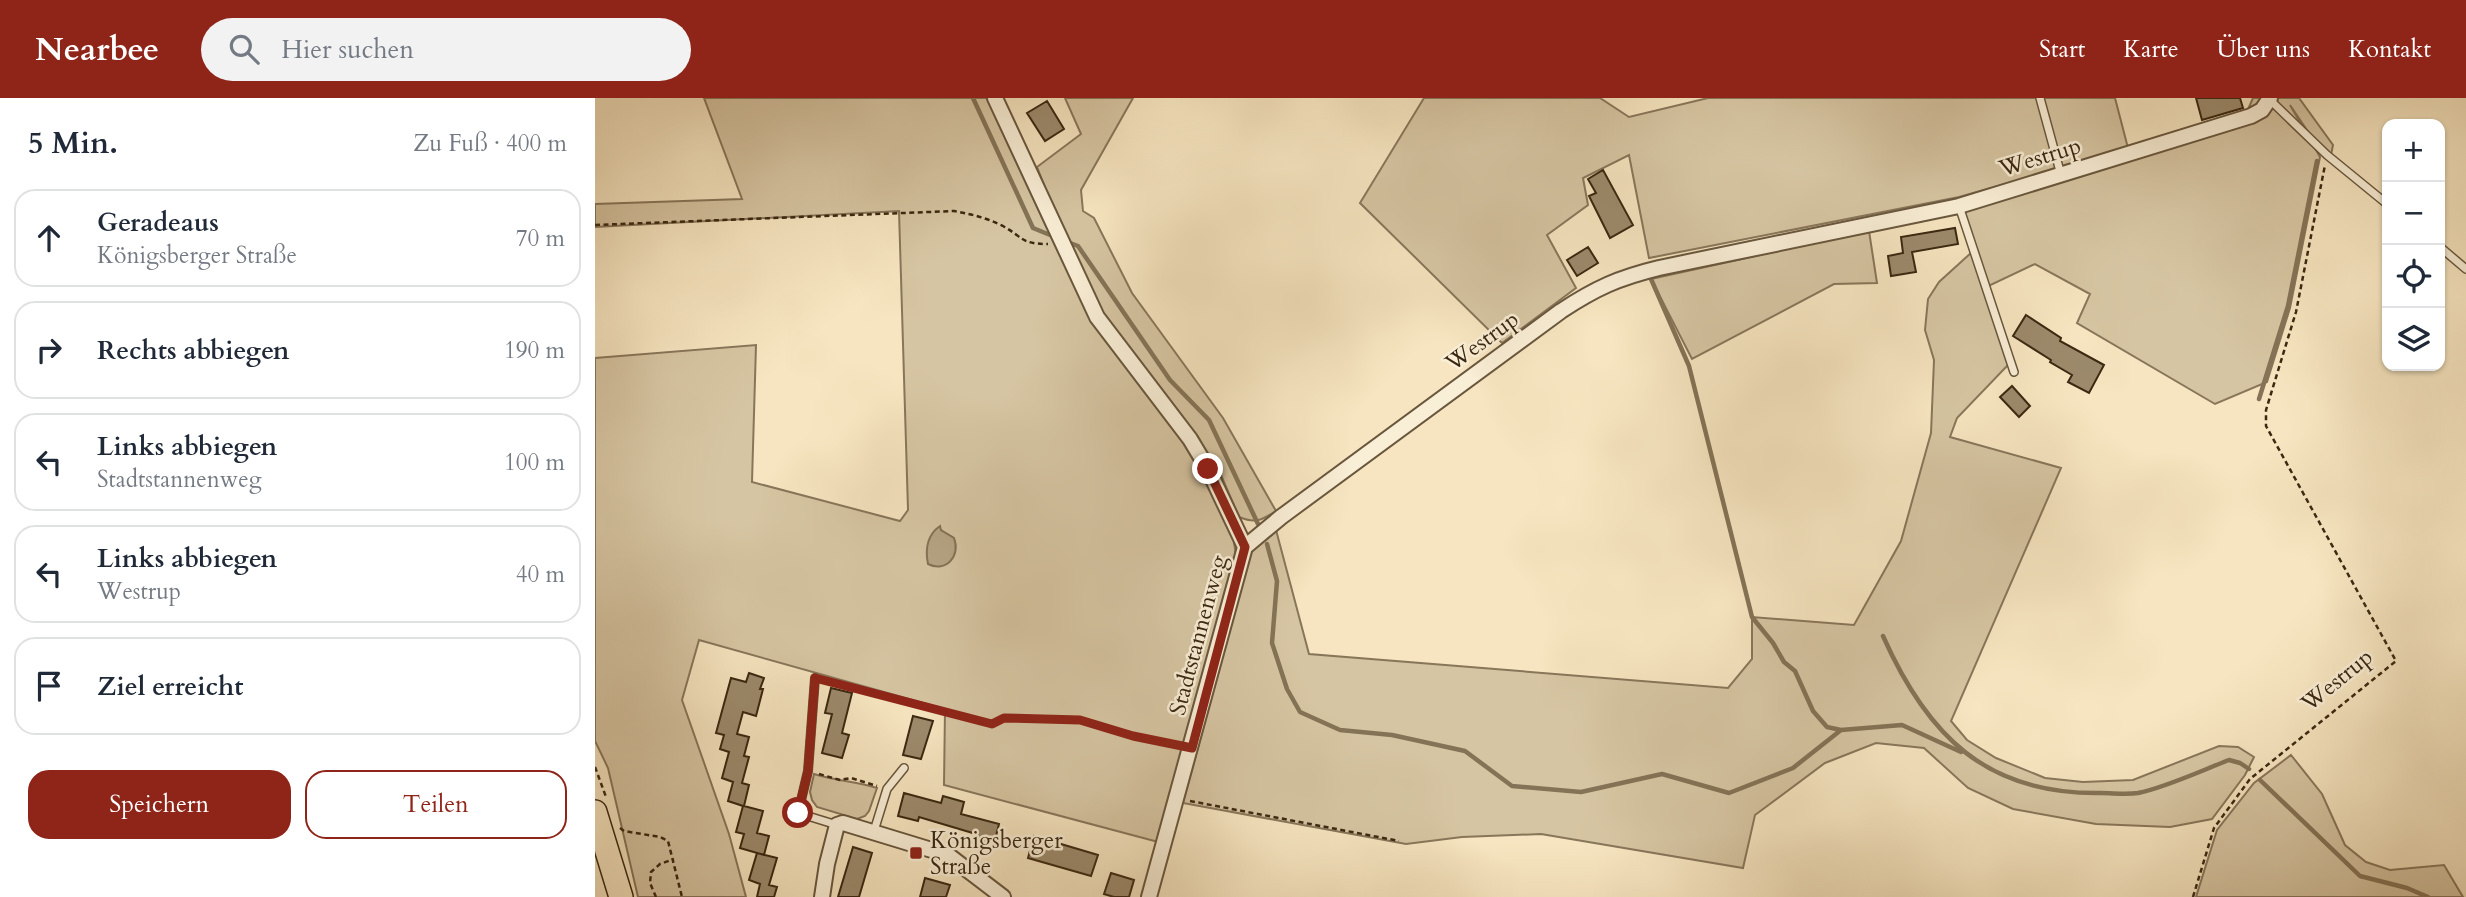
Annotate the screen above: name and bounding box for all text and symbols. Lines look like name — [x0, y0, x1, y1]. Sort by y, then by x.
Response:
search box — [201, 18, 691, 81]
text: Nearbee — [35, 27, 159, 72]
icon: search — [225, 30, 263, 68]
text: Hier suchen — [281, 32, 414, 67]
text: Start — [2039, 33, 2085, 66]
text: Karte — [2123, 33, 2179, 66]
text: Über uns — [2217, 33, 2310, 66]
text: Kontakt — [2348, 33, 2431, 66]
map controls — [2382, 119, 2445, 371]
button: + — [2382, 119, 2445, 182]
text: 5 Min. — [28, 123, 118, 164]
text: Zu Fuß · 400 m — [413, 128, 567, 159]
street label: Westrup — [1994, 130, 2085, 184]
button: − — [2382, 182, 2445, 245]
text: Geradeaus — [97, 205, 219, 240]
icon: ahead — [30, 219, 68, 257]
text: 70 m — [516, 223, 565, 254]
text: Königsberger Straße — [97, 240, 297, 271]
button: locate — [2382, 245, 2445, 308]
street label: Westrup — [1438, 304, 1525, 379]
button: layers — [2382, 308, 2445, 371]
icon: right — [30, 331, 68, 369]
text: Rechts abbiegen — [97, 333, 289, 368]
text: 190 m — [504, 335, 565, 366]
text: Links abbiegen — [97, 429, 277, 464]
icon: left — [30, 443, 68, 481]
text: 100 m — [504, 447, 565, 478]
route end — [1192, 453, 1223, 484]
text: Stadtstannenweg — [97, 464, 262, 495]
text: Links abbiegen — [97, 541, 277, 576]
street label: Stadtstannenweg — [1162, 551, 1234, 718]
icon: left — [30, 555, 68, 593]
text: 40 m — [516, 559, 565, 590]
text: Westrup — [97, 576, 181, 607]
street label: Westrup — [2294, 642, 2379, 719]
icon: arrive — [30, 667, 68, 705]
text: Ziel erreicht — [97, 669, 243, 704]
button: Speichern — [28, 770, 291, 839]
button: Teilen — [305, 770, 567, 839]
route start — [782, 797, 813, 828]
place label: Königsberger Straße — [930, 825, 1063, 882]
marker: Königsberger Straße — [908, 845, 924, 861]

